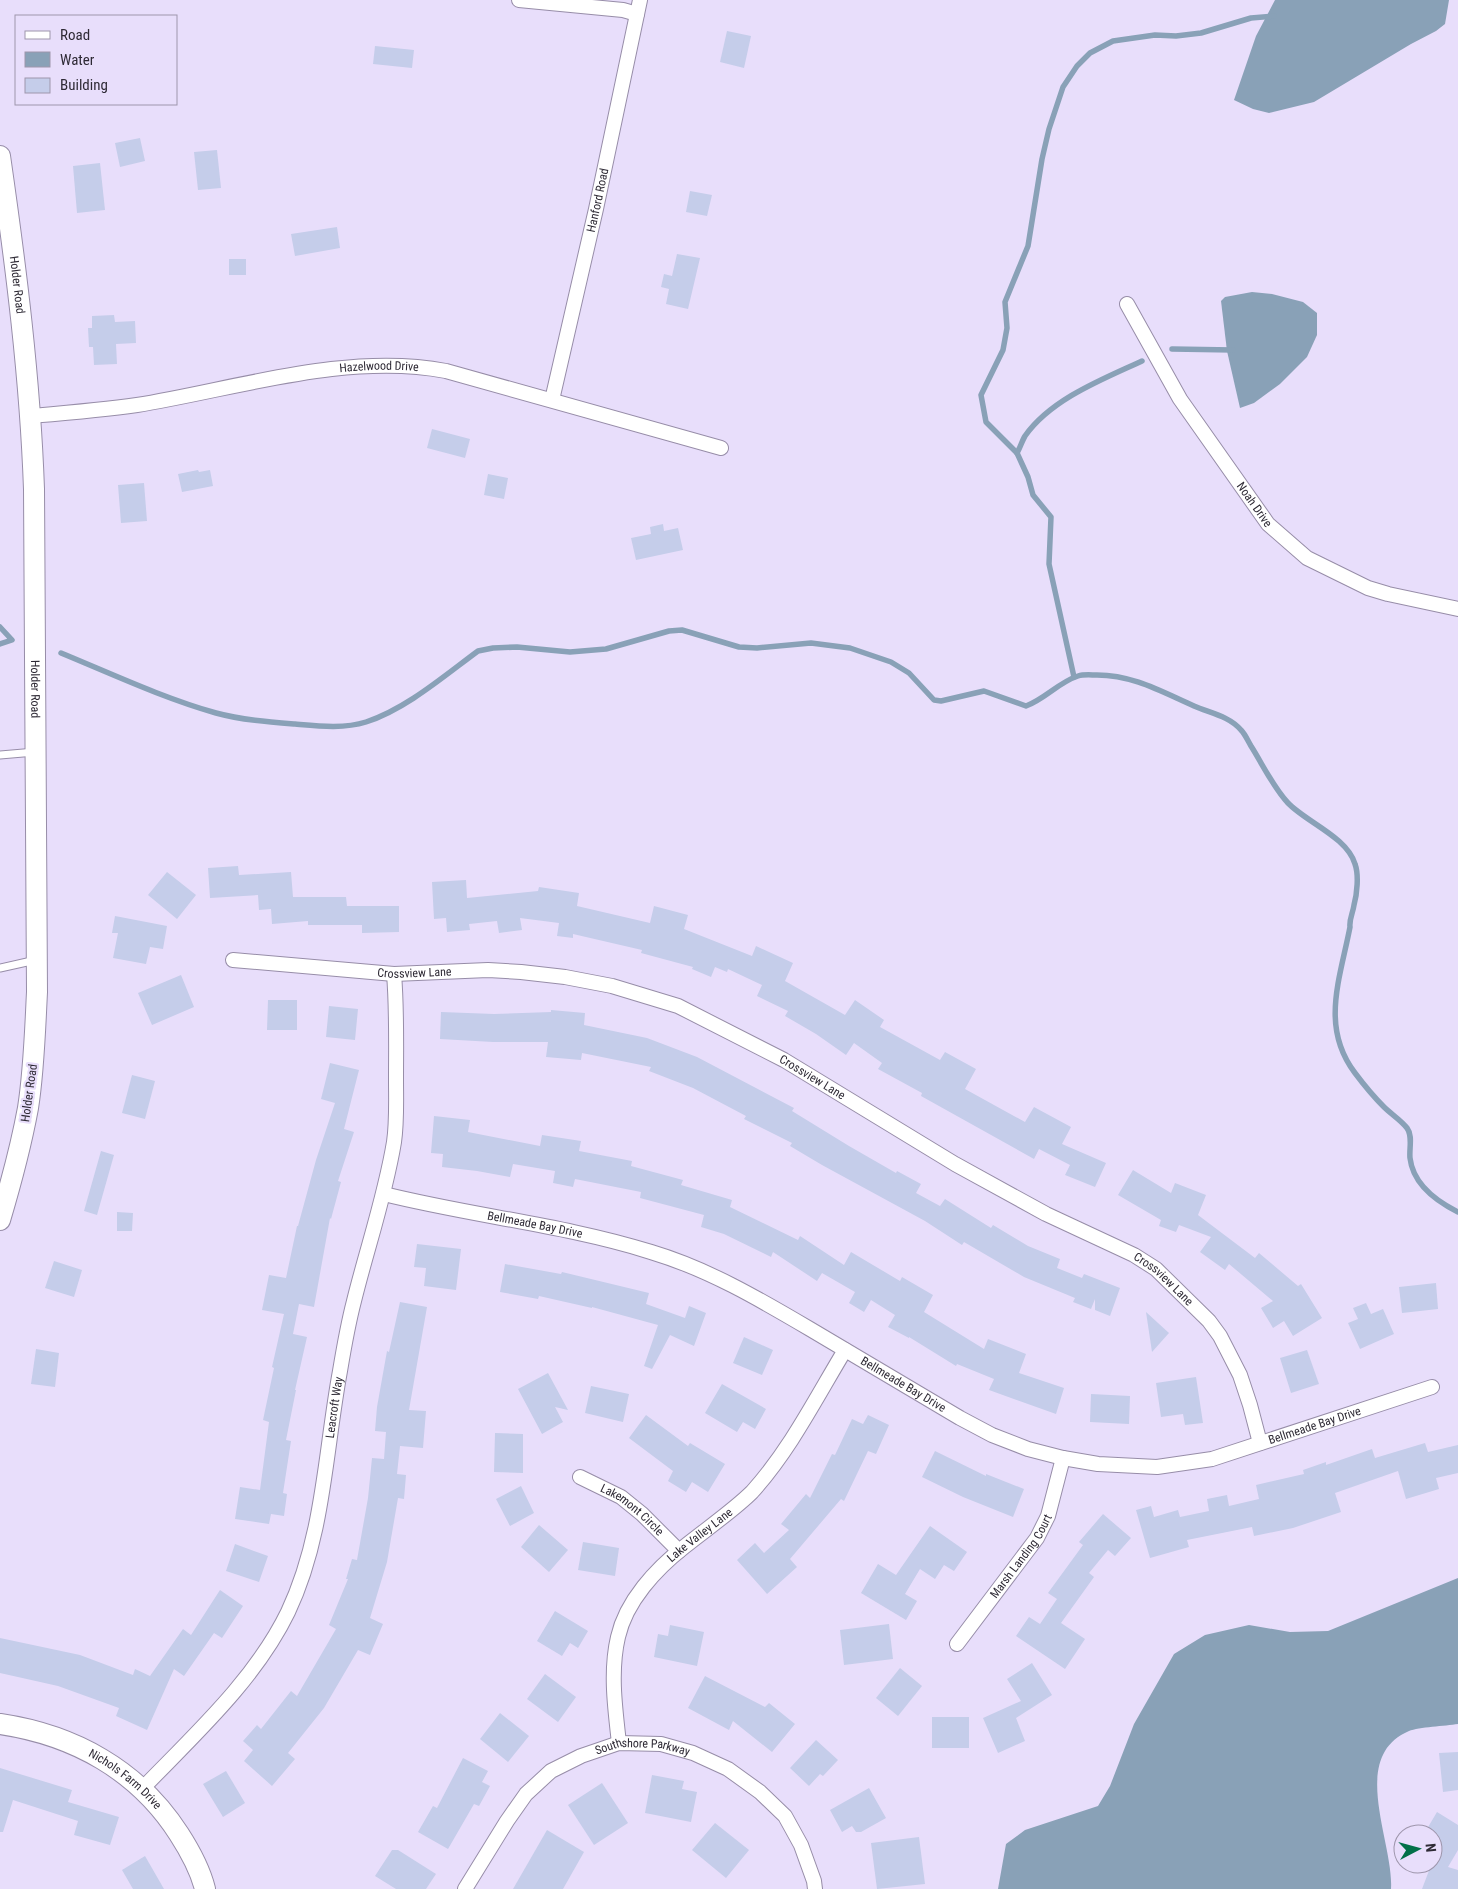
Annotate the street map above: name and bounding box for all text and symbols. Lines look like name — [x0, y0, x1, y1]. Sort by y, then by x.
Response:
legend — [15, 15, 178, 105]
text: Road — [60, 26, 90, 44]
text: Water — [60, 51, 95, 69]
text: Building — [60, 76, 108, 94]
street label: Hanford Road — [584, 167, 611, 234]
street label: Holder Road — [7, 255, 28, 315]
street label: Hazelwood Drive — [339, 359, 420, 375]
street label: Noah Drive — [1234, 479, 1275, 530]
street label: Holder Road — [28, 660, 42, 718]
street label: Crossview Lane — [377, 965, 452, 981]
street label: Crossview Lane — [777, 1052, 848, 1103]
street label: Holder Road — [18, 1063, 40, 1123]
street label: Bellmeade Bay Drive — [486, 1209, 584, 1241]
street label: Crossview Lane — [1131, 1250, 1196, 1309]
street label: Bellmeade Bay Drive — [858, 1354, 949, 1415]
street label: Leacroft Way — [323, 1376, 346, 1439]
street label: Bellmeade Bay Drive — [1267, 1404, 1363, 1447]
street label: Lakemont Circle — [598, 1481, 667, 1539]
street label: Lake Valley Lane — [664, 1505, 736, 1565]
street label: Marsh Landing Court — [987, 1511, 1055, 1601]
street label: Southshore Parkway — [593, 1735, 691, 1759]
street label: Nichols Farm Drive — [86, 1746, 165, 1812]
north arrow — [1393, 1824, 1443, 1874]
text: N — [1423, 1843, 1439, 1853]

